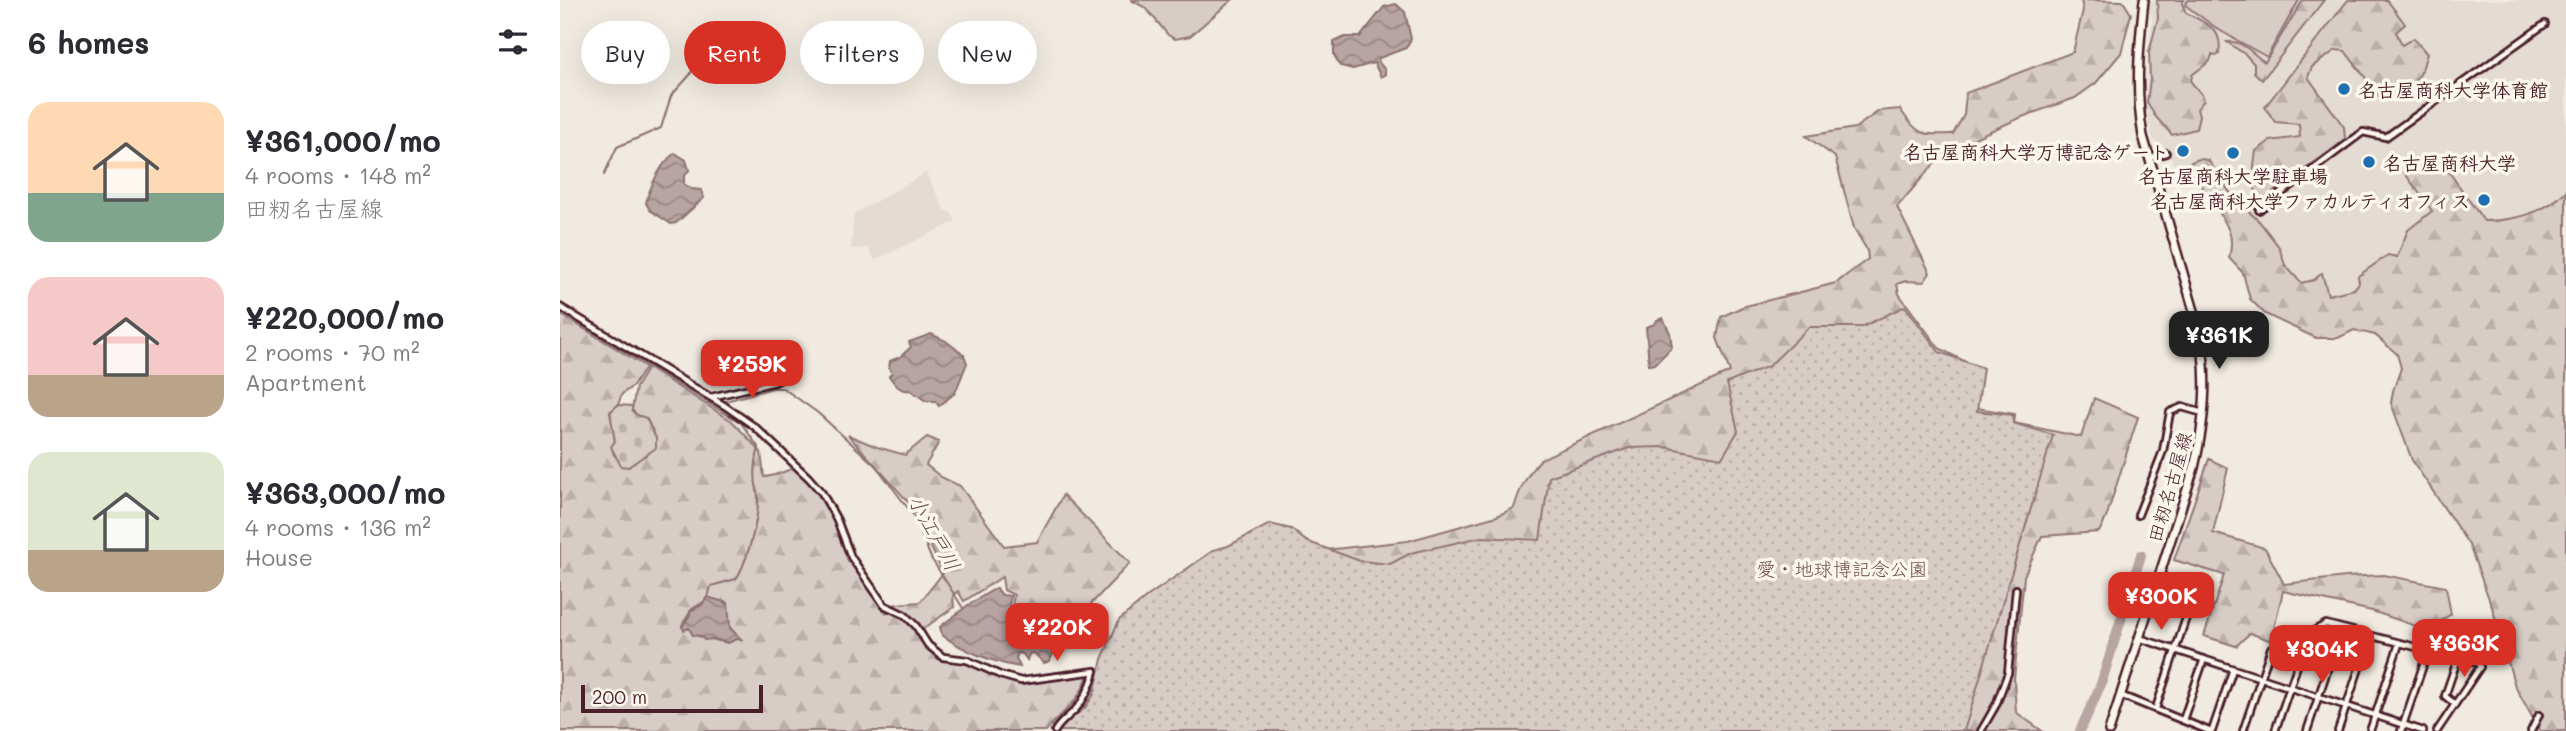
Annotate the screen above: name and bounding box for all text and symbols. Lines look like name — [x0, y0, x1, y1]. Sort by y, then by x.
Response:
chip: Buy — [581, 21, 670, 84]
chip: Rent — [684, 21, 786, 84]
chip: Filters — [800, 21, 924, 84]
chip: New — [938, 21, 1037, 84]
text: 6 homes — [28, 22, 149, 62]
icon: filters — [494, 23, 532, 61]
place label: 名古屋商科大学体育館 — [2358, 77, 2548, 102]
marker: 名古屋商科大学体育館 — [2336, 81, 2352, 97]
text: ¥361,000/mo — [245, 120, 441, 160]
icon: home — [84, 130, 168, 214]
place label: 名古屋商科大学万博記念ゲート — [1903, 139, 2169, 164]
marker: 名古屋商科大学万博記念ゲート — [2175, 143, 2191, 159]
marker: 名古屋商科大学駐車場 — [2225, 145, 2241, 161]
place label: 名古屋商科大学 — [2383, 150, 2516, 175]
marker: 名古屋商科大学 — [2361, 154, 2377, 170]
text: 4 rooms · 148 m² — [245, 160, 431, 190]
place label: 名古屋商科大学駐車場 — [2138, 163, 2328, 188]
place label: 名古屋商科大学ファカルティオフィス — [2150, 188, 2470, 213]
marker: 名古屋商科大学ファカルティオフィス — [2476, 192, 2492, 208]
text: 田籾名古屋線 — [245, 193, 383, 223]
text: ¥220,000/mo — [245, 297, 444, 337]
icon: home — [84, 305, 168, 389]
pin: ¥361K — [2170, 312, 2268, 371]
text: ¥361K — [2185, 319, 2253, 349]
text: 2 rooms · 70 m² — [245, 337, 420, 367]
pin: ¥259K — [703, 340, 801, 400]
text: ¥259K — [717, 348, 787, 378]
text: Apartment — [245, 367, 367, 397]
street label: 田籾名古屋線 — [2141, 429, 2197, 545]
text: ¥363,000/mo — [245, 472, 445, 512]
icon: home — [84, 480, 168, 564]
water label: 小江戸川 — [903, 489, 967, 575]
text: 4 rooms · 136 m² — [245, 512, 431, 542]
text: House — [245, 542, 313, 572]
park label: 愛・地球博記念公園 — [1756, 556, 1928, 581]
pin: ¥300K — [2112, 572, 2210, 632]
text: ¥300K — [2124, 580, 2198, 610]
pin: ¥220K — [1008, 604, 1106, 663]
text: ¥220K — [1022, 611, 1092, 641]
pin: ¥363K — [2415, 620, 2513, 679]
pin: ¥304K — [2273, 626, 2371, 685]
text: ¥363K — [2428, 627, 2500, 657]
text: ¥304K — [2285, 633, 2359, 663]
scale bar — [581, 682, 763, 714]
text: 200 m — [592, 684, 647, 709]

